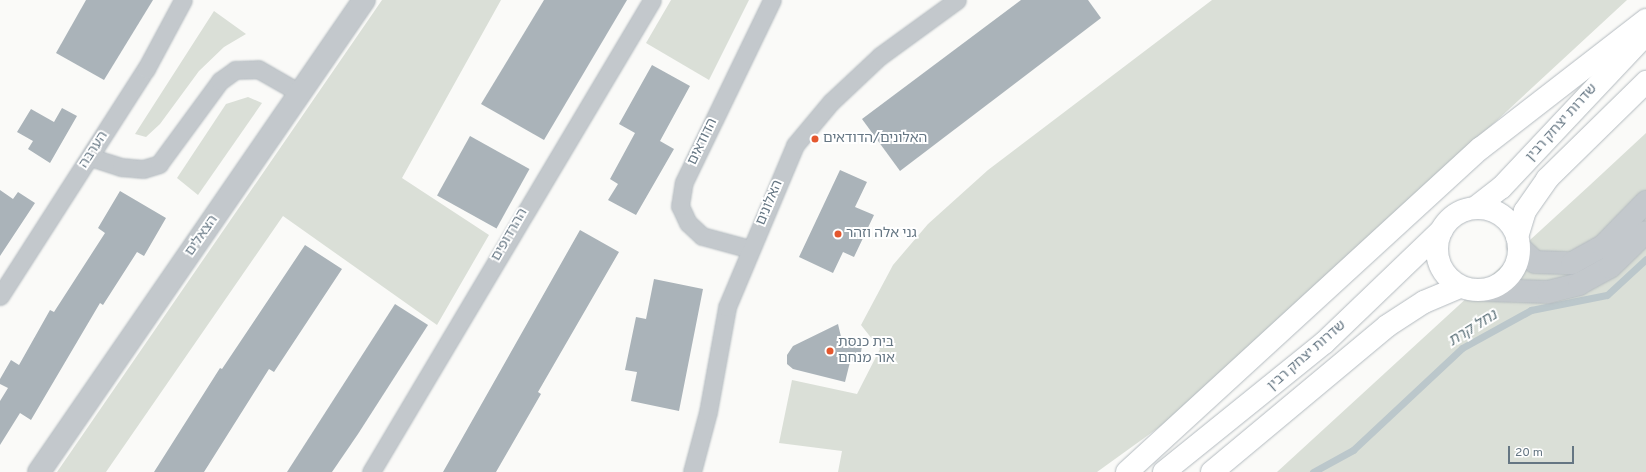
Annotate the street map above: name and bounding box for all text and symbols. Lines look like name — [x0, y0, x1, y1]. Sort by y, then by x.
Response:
street label: שדרות יצחק רבין — [1523, 81, 1601, 165]
street label: הדודאים — [684, 116, 722, 168]
street label: הערבה — [76, 128, 112, 172]
place label: האלונים/הדודאים — [823, 131, 927, 147]
marker: האלונים/הדודאים — [810, 134, 820, 144]
street label: האלונים — [753, 178, 787, 228]
street label: ההרדופים — [488, 206, 532, 264]
street label: הצאלים — [182, 212, 222, 260]
place label: גני אלה וזהר — [846, 226, 917, 242]
marker: גני אלה וזהר — [833, 229, 843, 239]
water label: נחל קרת — [1445, 307, 1501, 351]
street label: שדרות יצחק רבין — [1264, 317, 1350, 395]
place label: בית כנסת אור מנחם — [838, 335, 895, 368]
marker: בית כנסת אור מנחם — [825, 346, 835, 356]
scale bar — [1510, 438, 1576, 464]
text: 20 m — [1515, 445, 1543, 461]

